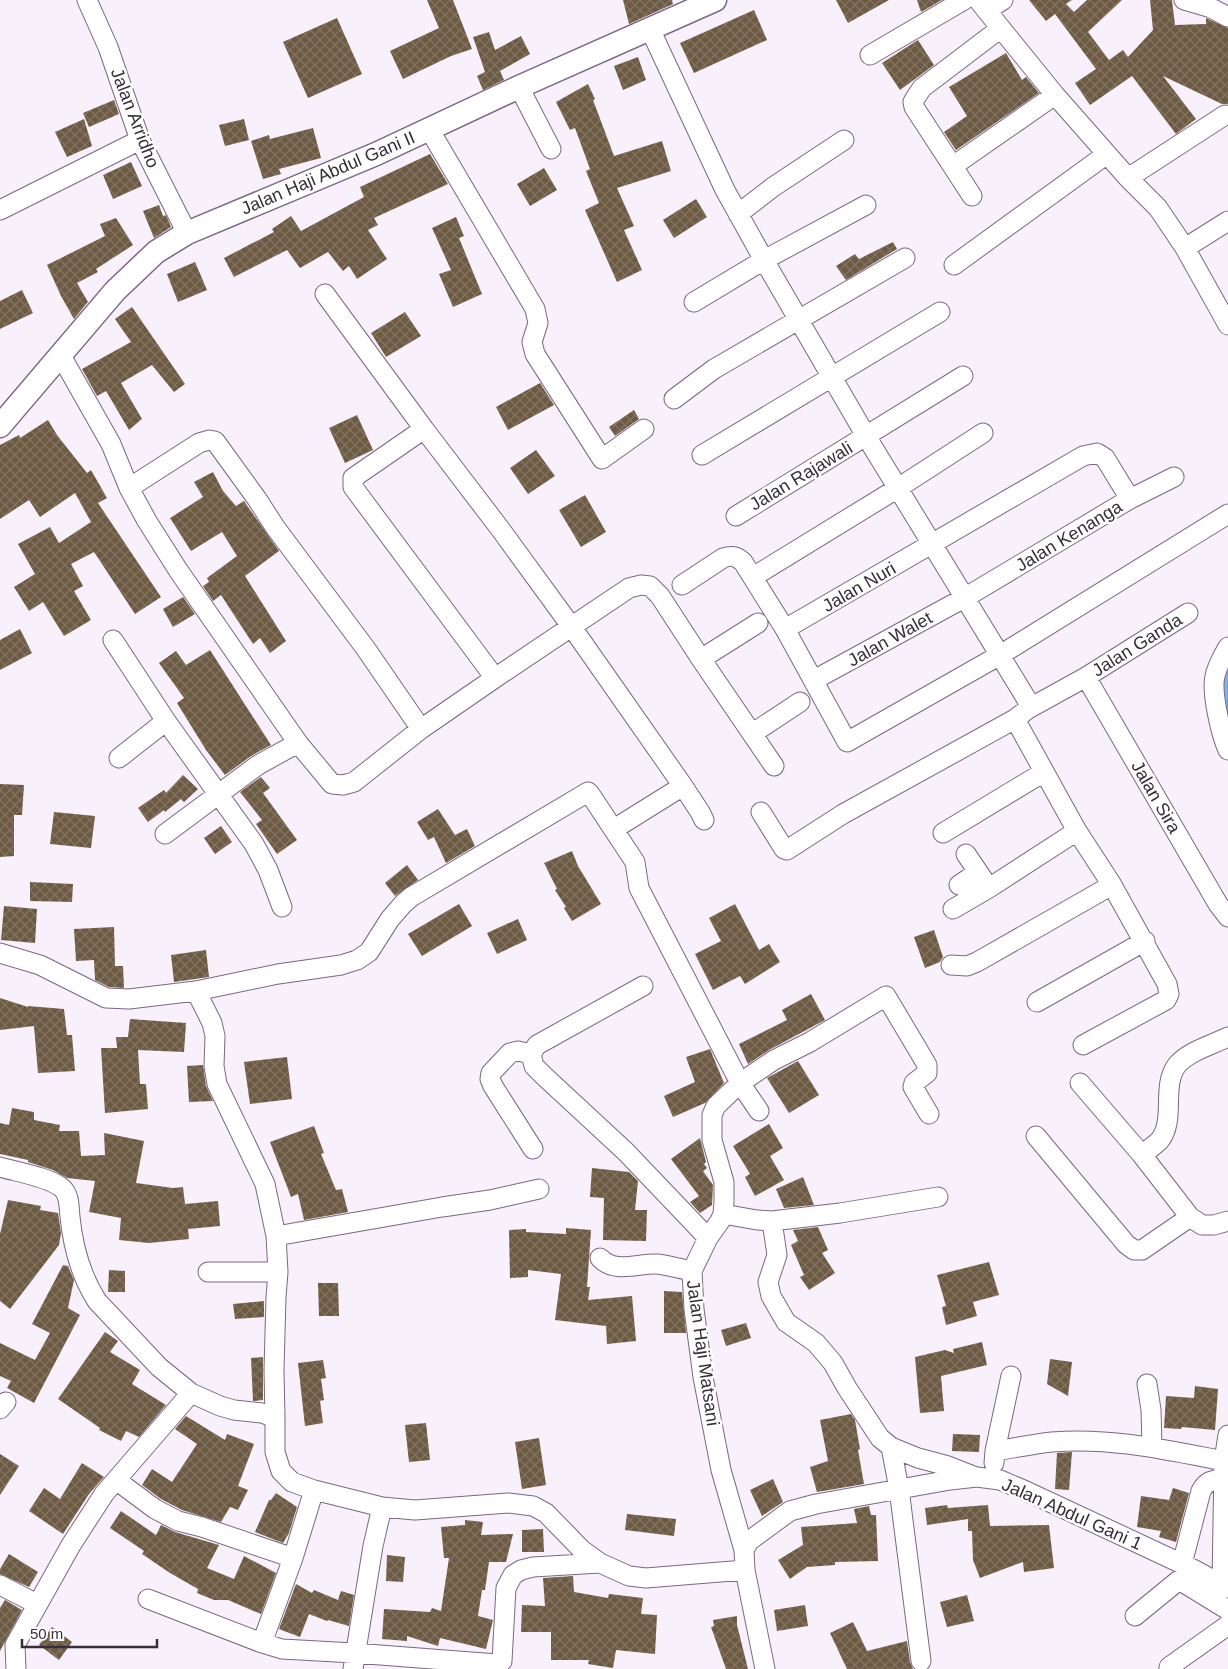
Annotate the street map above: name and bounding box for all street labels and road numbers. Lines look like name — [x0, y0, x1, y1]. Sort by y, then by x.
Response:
street label: Jalan Arridho — [107, 65, 163, 171]
street label: Jalan Haji Abdul Gani II — [238, 127, 418, 219]
street label: Jalan Rajawali — [746, 438, 856, 514]
street label: Jalan Kenanga — [1012, 496, 1126, 576]
street label: Jalan Nuri — [819, 558, 899, 616]
street label: Jalan Walet — [844, 608, 936, 670]
street label: Jalan Ganda — [1088, 609, 1186, 681]
street label: Jalan Sira — [1127, 757, 1185, 838]
street label: Jalan Haji Matsani — [683, 1279, 723, 1427]
street label: Jalan Abdul Gani 1 — [999, 1474, 1145, 1554]

